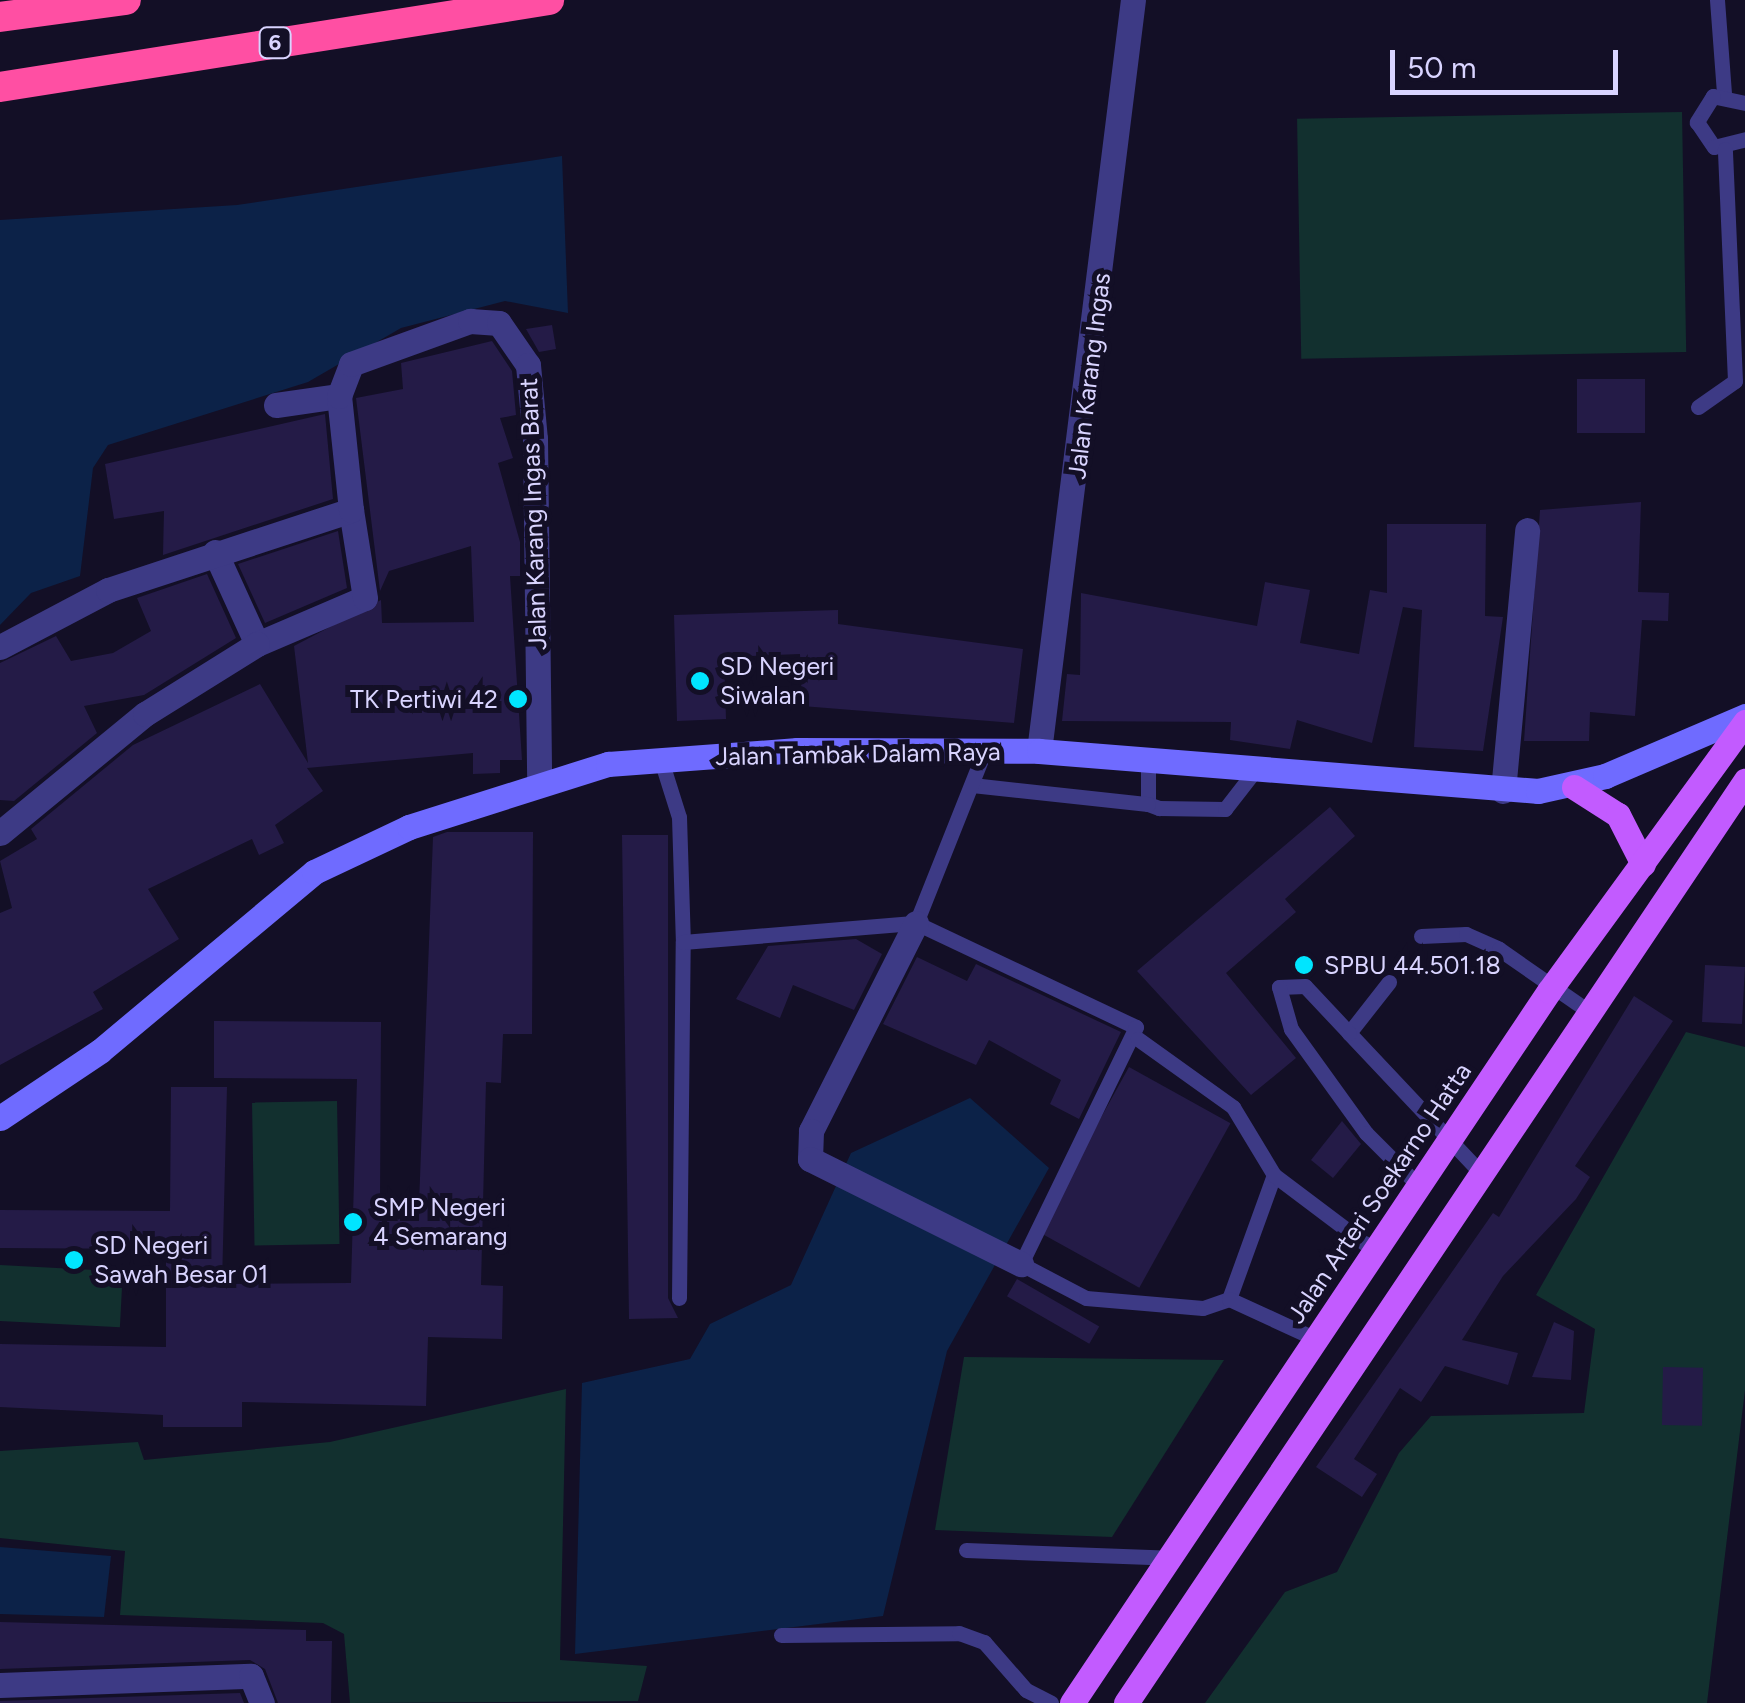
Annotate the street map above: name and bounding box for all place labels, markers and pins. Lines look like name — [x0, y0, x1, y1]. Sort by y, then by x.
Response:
place label: SD Negeri Siwalan — [720, 652, 834, 711]
marker: SD Negeri Siwalan — [689, 670, 711, 692]
place label: TK Pertiwi 42 — [350, 684, 498, 714]
marker: TK Pertiwi 42 — [507, 688, 529, 710]
place label: SPBU 44.501.18 — [1324, 950, 1501, 980]
marker: SPBU 44.501.18 — [1293, 954, 1315, 976]
place label: SMP Negeri 4 Semarang — [373, 1193, 508, 1252]
marker: SMP Negeri 4 Semarang — [342, 1211, 364, 1233]
place label: SD Negeri Sawah Besar 01 — [94, 1231, 268, 1290]
marker: SD Negeri Sawah Besar 01 — [63, 1249, 85, 1271]

